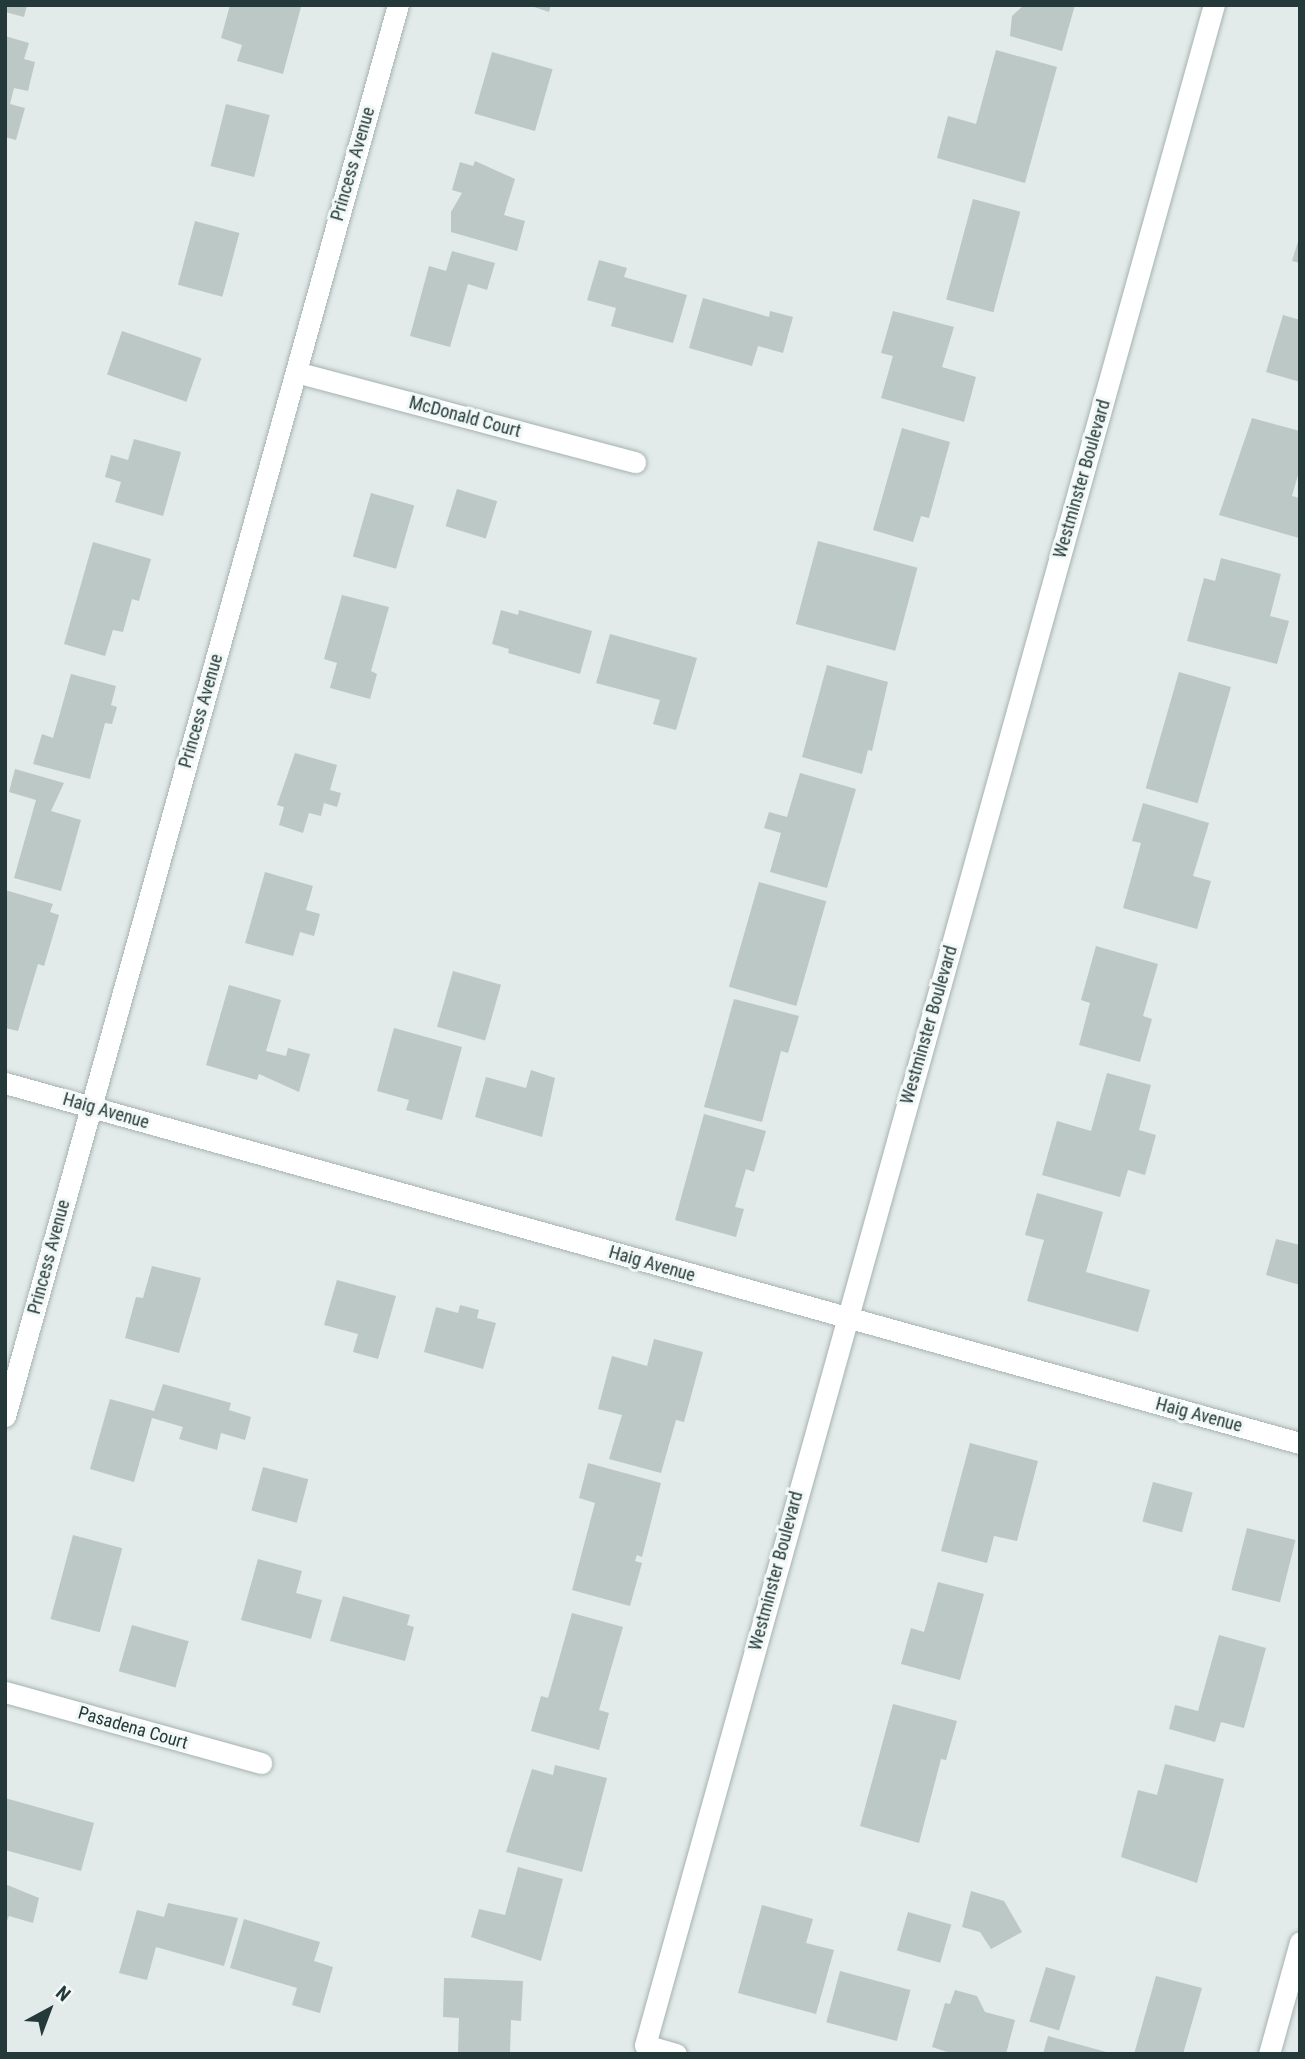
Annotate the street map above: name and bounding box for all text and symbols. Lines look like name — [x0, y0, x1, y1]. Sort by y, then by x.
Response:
street label: Princess Avenue — [326, 105, 380, 223]
street label: McDonald Court — [407, 392, 523, 442]
street label: Westminster Boulevard — [1049, 397, 1115, 561]
street label: Princess Avenue — [174, 652, 228, 770]
street label: Westminster Boulevard — [896, 943, 962, 1107]
street label: Haig Avenue — [60, 1088, 152, 1134]
street label: Princess Avenue — [23, 1197, 75, 1317]
street label: Haig Avenue — [606, 1241, 698, 1287]
street label: Haig Avenue — [1153, 1393, 1245, 1437]
street label: Westminster Boulevard — [744, 1489, 808, 1653]
street label: Pasadena Court — [76, 1702, 190, 1754]
north arrow — [14, 1975, 84, 2045]
text: N — [51, 1981, 75, 2006]

